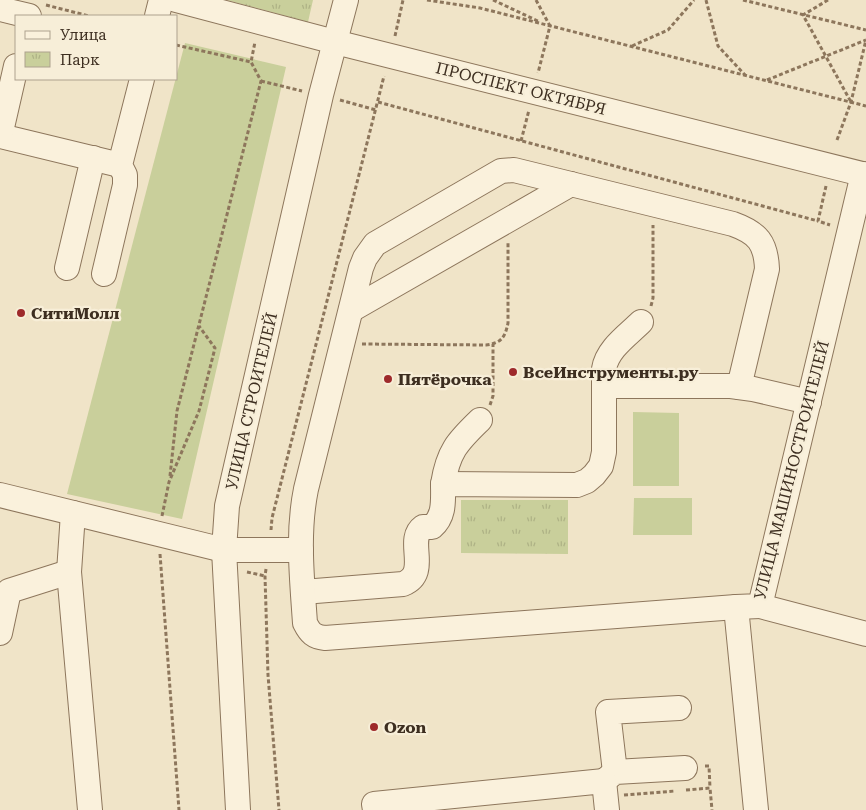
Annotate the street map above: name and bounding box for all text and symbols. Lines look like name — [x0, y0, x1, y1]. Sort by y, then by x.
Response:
legend — [15, 15, 178, 80]
text: Улица — [60, 26, 106, 44]
text: Парк — [60, 51, 100, 69]
street label: ПРОСПЕКТ ОКТЯБРЯ — [434, 58, 608, 119]
place label: СитиМолл — [31, 304, 119, 323]
marker: СитиМолл — [15, 307, 27, 319]
street label: УЛИЦА СТРОИТЕЛЕЙ — [222, 310, 281, 492]
street label: УЛИЦА МАШИНОСТРОИТЕЛЕЙ — [750, 339, 833, 602]
place label: ВсеИнструменты.ру — [523, 363, 699, 382]
marker: ВсеИнструменты.ру — [507, 366, 519, 378]
place label: Пятёрочка — [398, 370, 492, 389]
marker: Пятёрочка — [382, 373, 394, 385]
place label: Ozon — [384, 718, 427, 737]
marker: Ozon — [368, 721, 380, 733]

